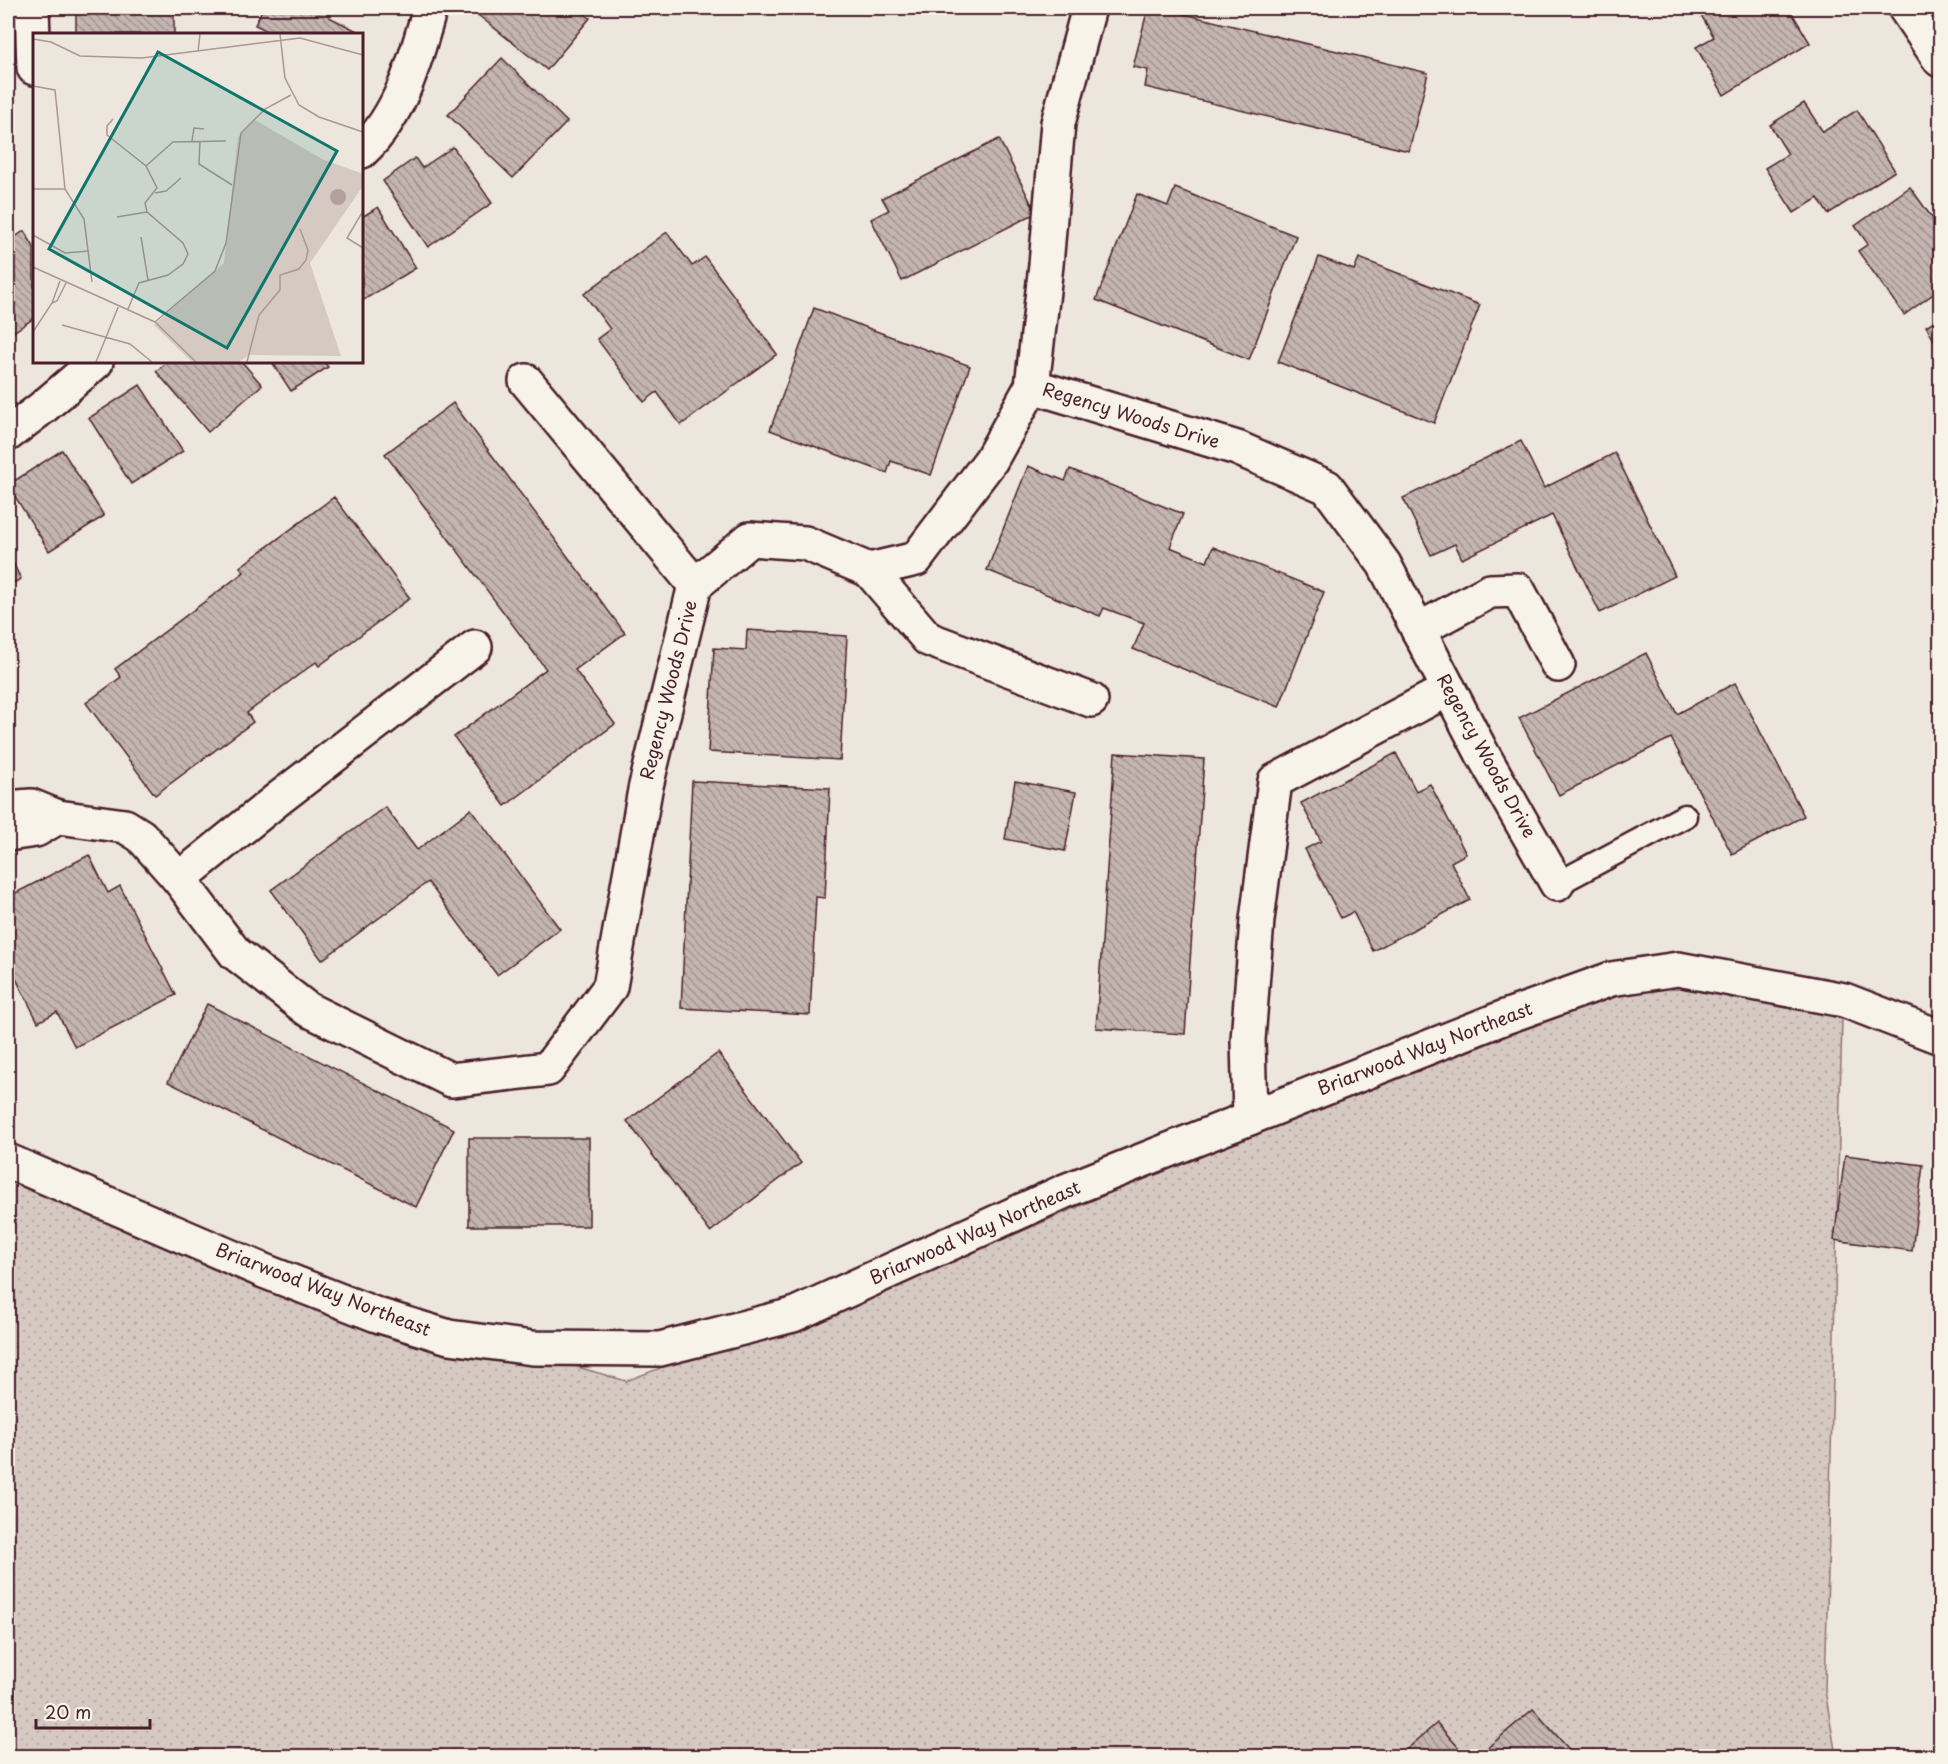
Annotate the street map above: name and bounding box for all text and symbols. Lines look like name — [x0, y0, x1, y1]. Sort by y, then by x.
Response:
inset map — [33, 33, 363, 363]
street label: Regency Woods Drive — [1040, 375, 1223, 454]
street label: Regency Woods Drive — [632, 597, 703, 782]
street label: Regency Woods Drive — [1431, 668, 1544, 842]
street label: Briarwood Way Northeast — [1313, 994, 1536, 1101]
street label: Briarwood Way Northeast — [865, 1173, 1084, 1290]
street label: Briarwood Way Northeast — [212, 1235, 435, 1342]
scale bar — [36, 1692, 150, 1730]
text: 20 m — [45, 1698, 91, 1725]

